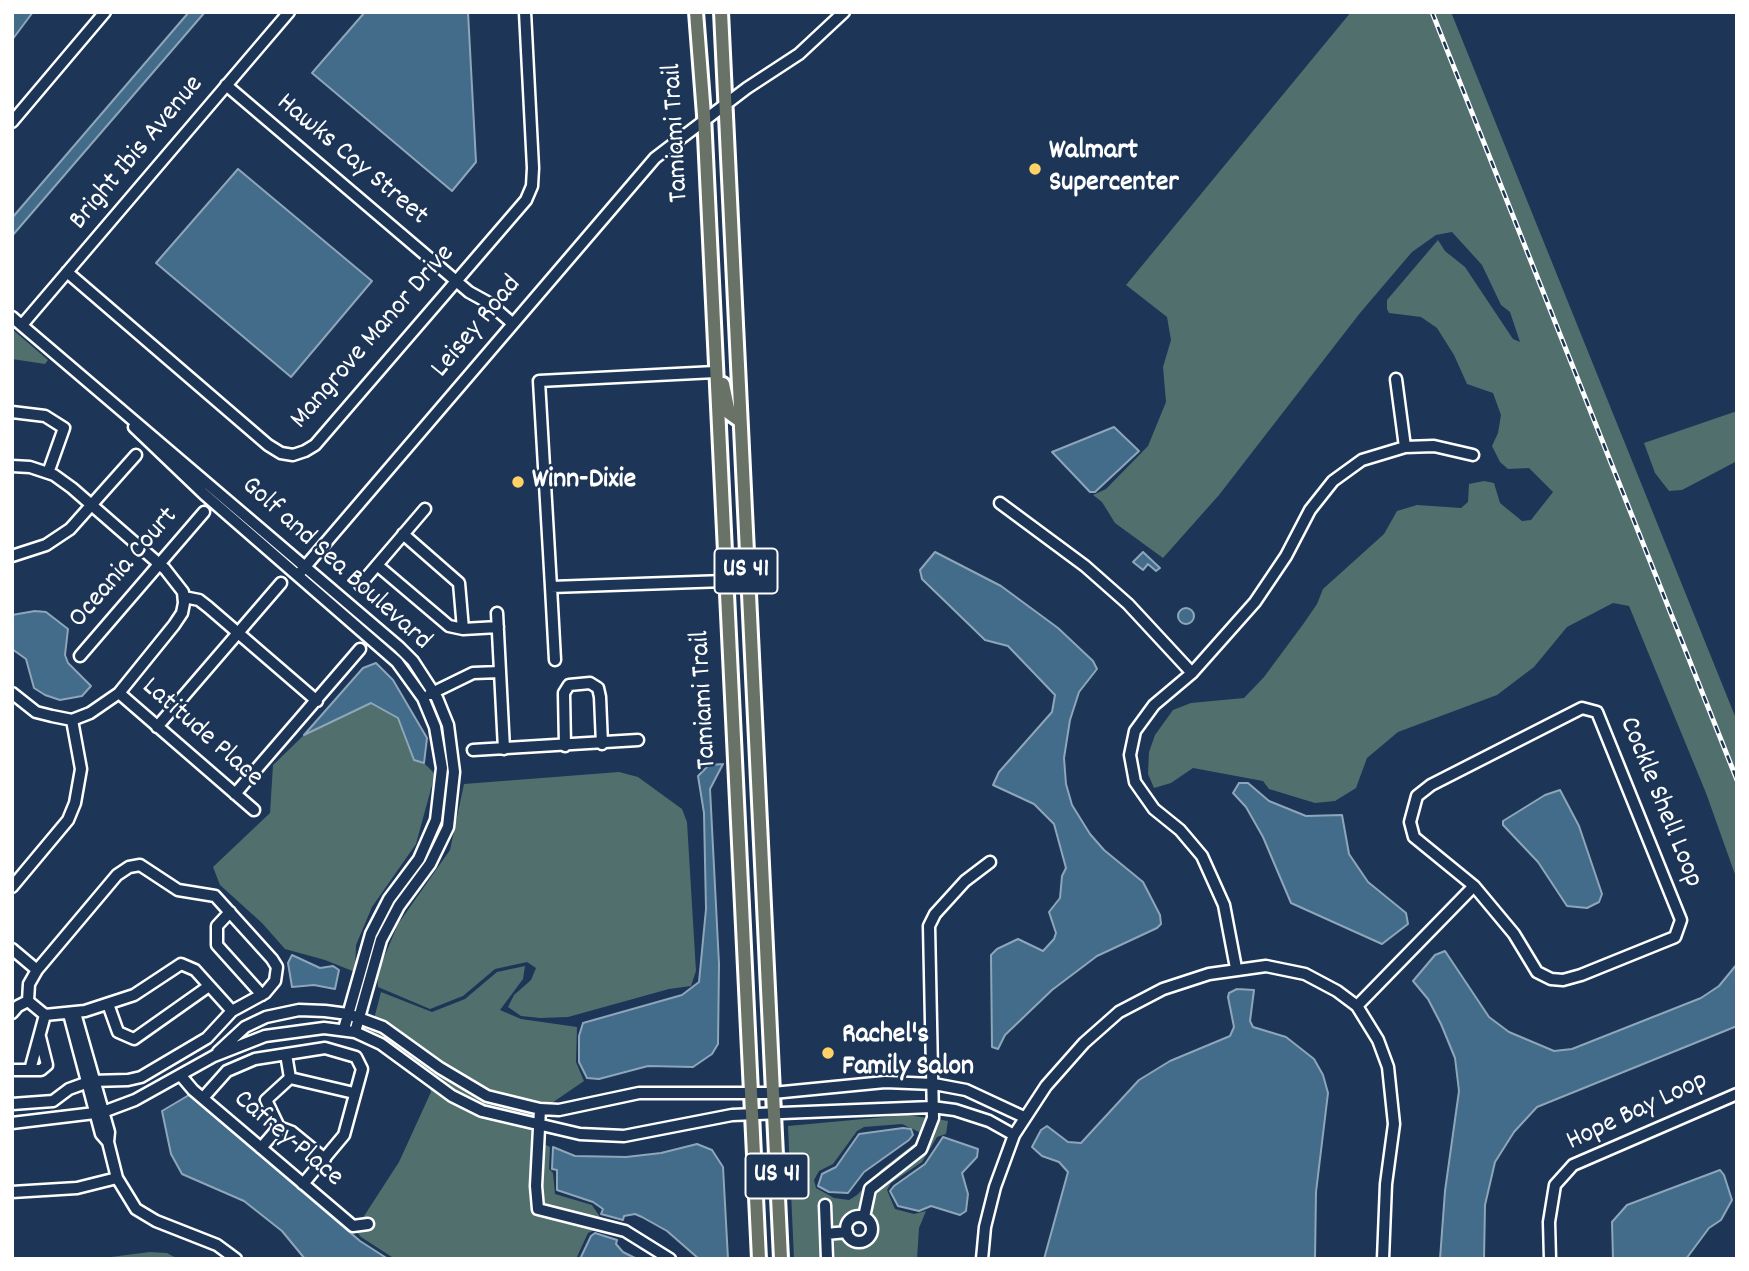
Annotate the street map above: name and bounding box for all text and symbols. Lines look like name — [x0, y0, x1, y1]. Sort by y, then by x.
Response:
street label: Tamiami Trail — [658, 63, 698, 203]
street label: Bright Ibis Avenue — [64, 70, 212, 238]
street label: Hawks Cay Street — [268, 88, 434, 234]
place label: Walmart Supercenter — [1049, 136, 1179, 202]
marker: Walmart Supercenter — [1027, 161, 1043, 177]
street label: Mangrove Manor Drive — [285, 239, 463, 437]
street label: Leisey Road — [426, 270, 530, 386]
place label: Winn-Dixie — [532, 465, 636, 499]
street label: Golf and Sea Boulevard — [233, 471, 437, 659]
marker: Winn-Dixie — [510, 474, 526, 490]
street label: Oceania Court — [63, 502, 187, 636]
road number: US 41 — [714, 548, 778, 594]
street label: Tamiami Trail — [686, 630, 726, 770]
street label: Latitude Place — [133, 672, 269, 796]
street label: Cockle Shell Loop — [1610, 713, 1708, 893]
place label: Rachel's Family Salon — [842, 1020, 974, 1086]
marker: Rachel's Family Salon — [820, 1045, 836, 1061]
street label: Hope Bay Loop — [1562, 1066, 1714, 1160]
street label: Cafrey Place — [225, 1084, 349, 1196]
road number: US 41 — [746, 1154, 808, 1198]

